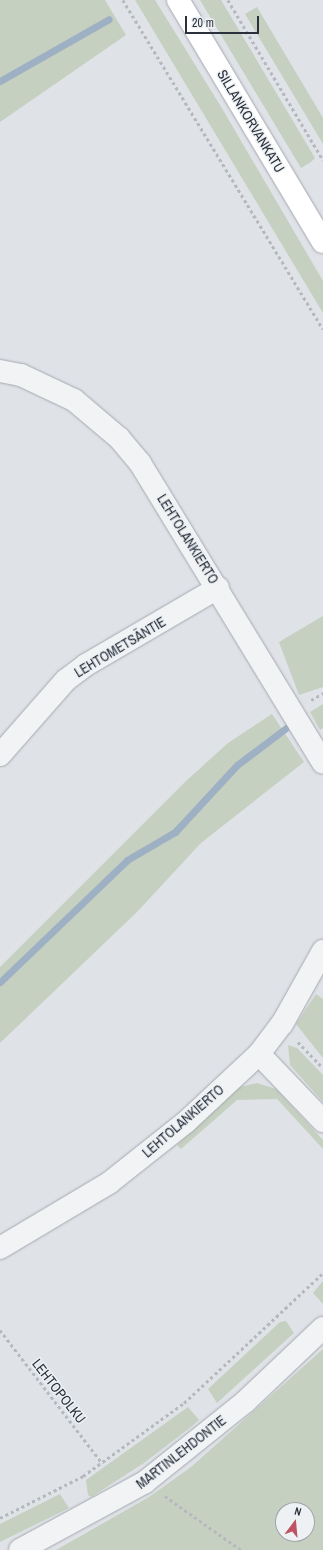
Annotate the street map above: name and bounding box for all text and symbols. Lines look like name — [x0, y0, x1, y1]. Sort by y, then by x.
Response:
scale bar — [187, 8, 261, 34]
text: 20 m — [192, 15, 214, 31]
street label: SILLANKORVANKATU — [214, 67, 288, 175]
street label: LEHTOLANKIERTO — [154, 491, 222, 587]
street label: LEHTOMETSÄNTIE — [71, 613, 169, 681]
street label: LEHTOLANKIERTO — [139, 1081, 227, 1161]
street label: LEHTOPOLKU — [29, 1355, 89, 1427]
street label: MARTINLEHDONTIE — [133, 1412, 229, 1492]
north arrow — [275, 1502, 315, 1542]
text: N — [293, 1504, 303, 1519]

